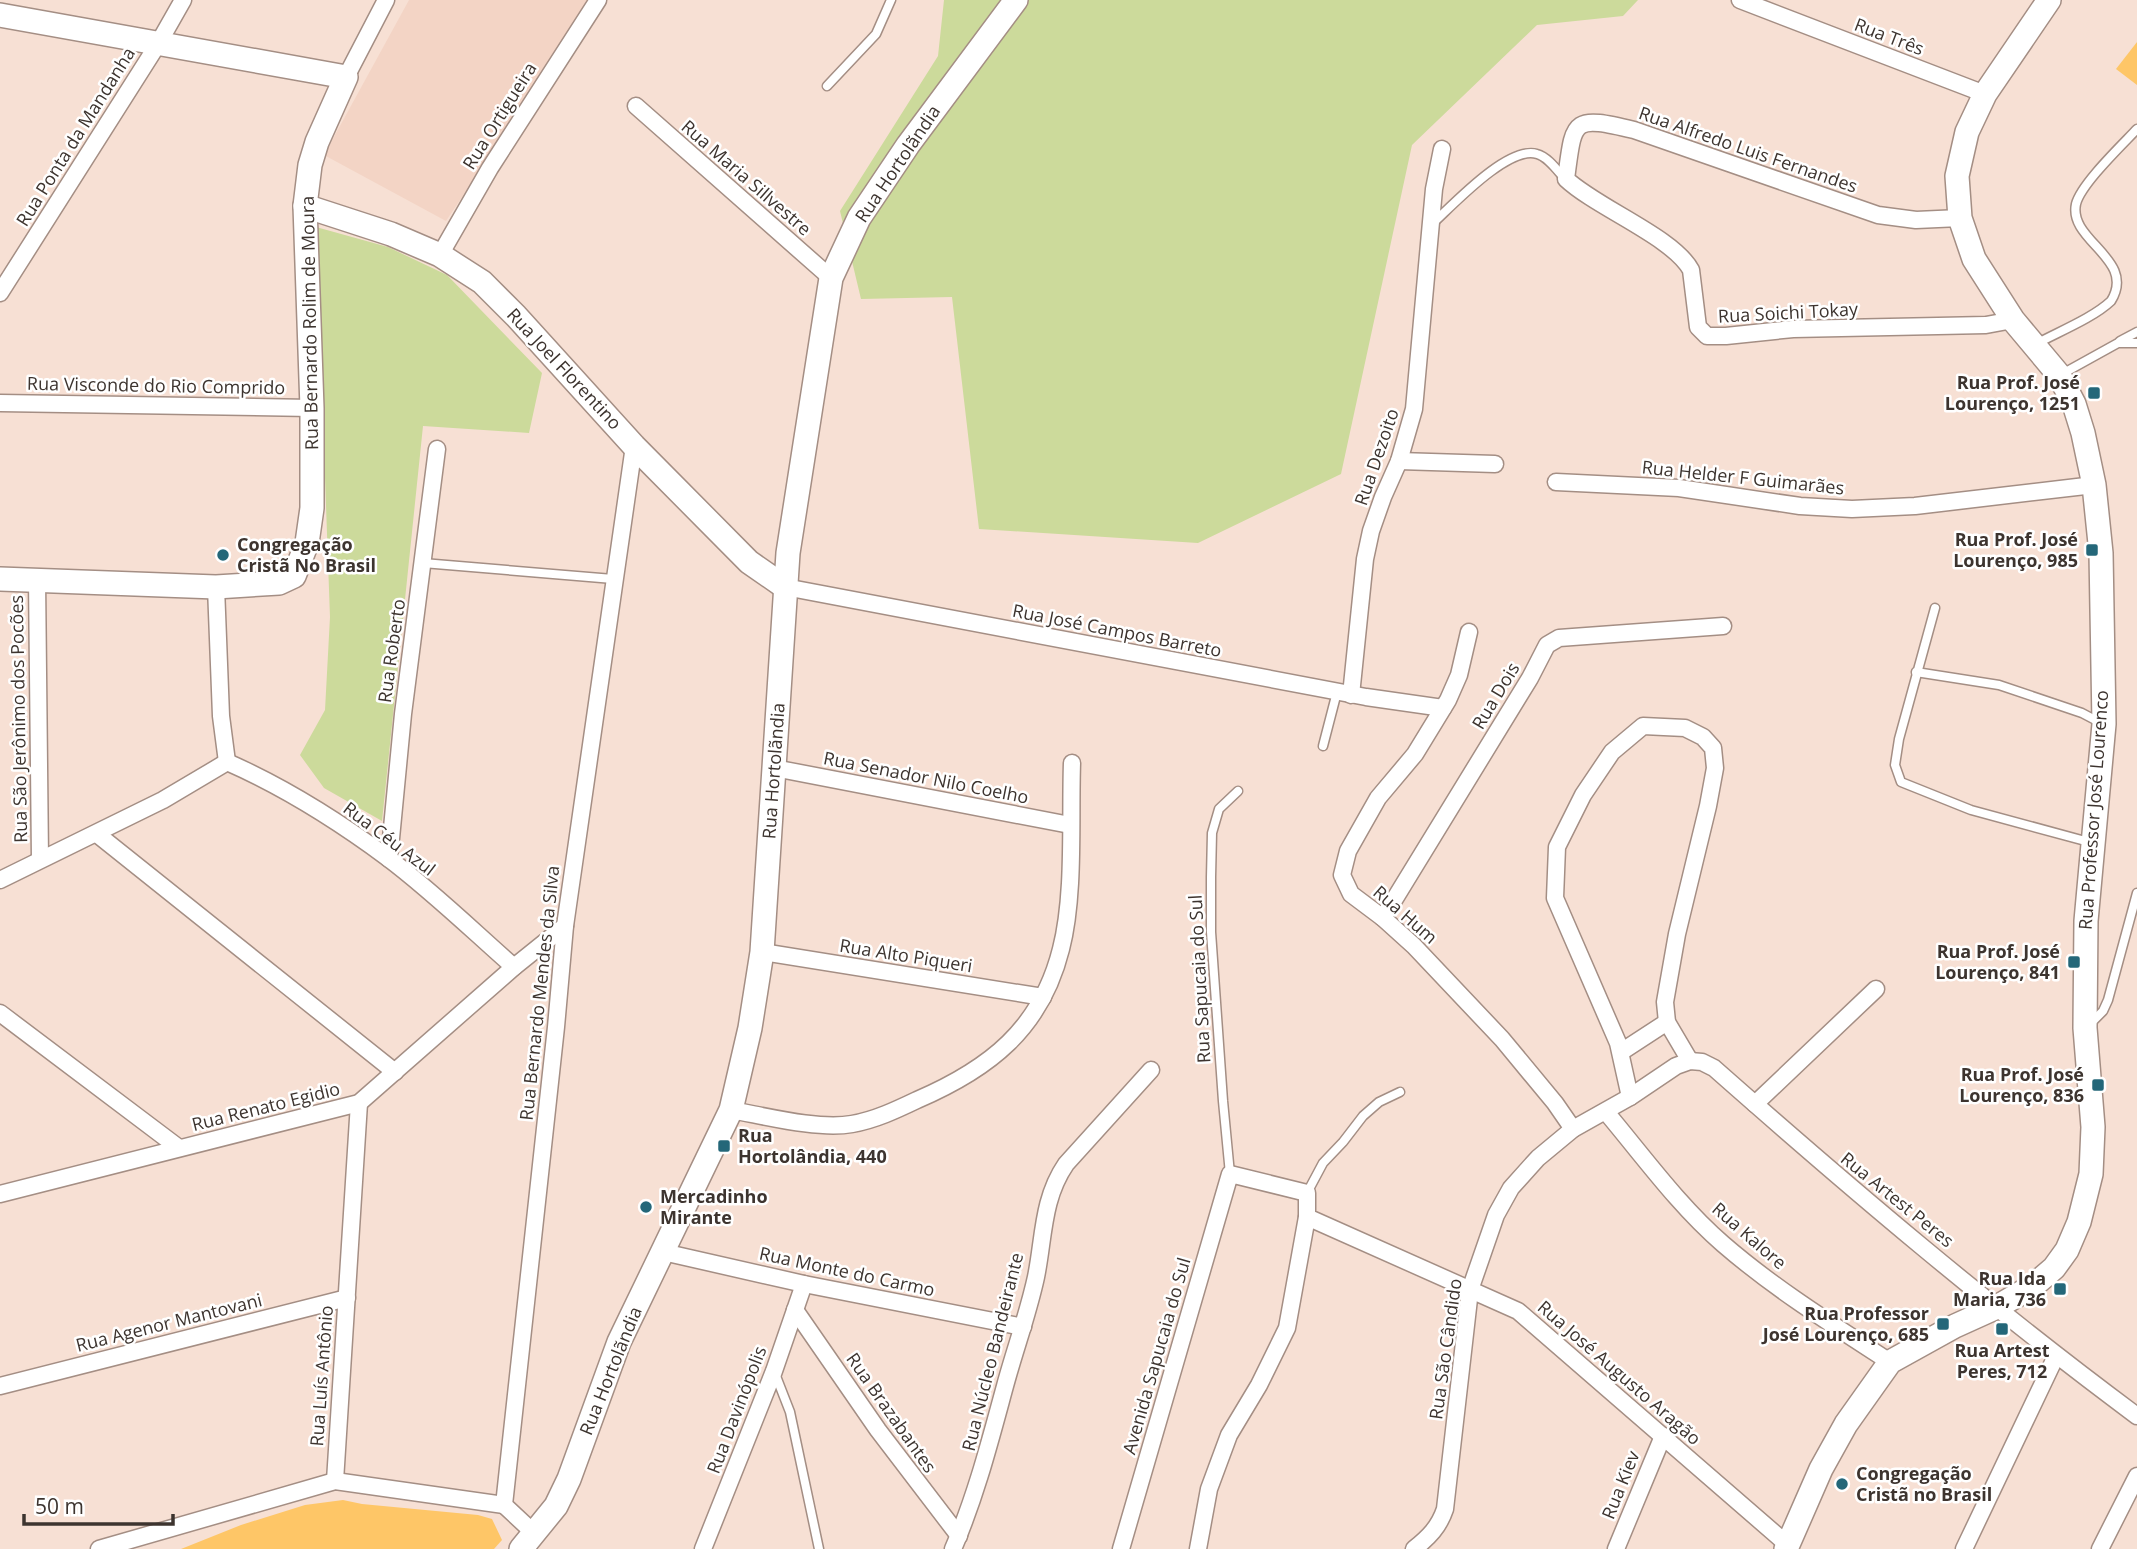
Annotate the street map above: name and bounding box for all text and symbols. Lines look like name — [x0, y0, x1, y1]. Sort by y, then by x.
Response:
street label: Rua Três — [1851, 12, 1928, 60]
street label: Rua Ponta da Mandanha — [10, 42, 140, 230]
street label: Rua Ortigueira — [457, 57, 542, 174]
street label: Rua Hortolãndia — [849, 100, 945, 227]
street label: Rua Alfredo Luis Fernandes — [1636, 100, 1861, 198]
street label: Rua Maria Sillvestre — [677, 114, 817, 240]
street label: Rua Bernardo Rolim de Moura — [295, 196, 323, 450]
street label: Rua Soichi Tokay — [1717, 296, 1860, 328]
street label: Rua Joel Florentino — [502, 302, 627, 434]
place label: Rua Prof. José Lourenço, 1251 — [1945, 370, 2080, 415]
street label: Rua Visconde do Rio Comprido — [27, 371, 285, 399]
marker: Rua Prof. José Lourenço, 1251 — [2086, 385, 2102, 401]
street label: Rua Dezoito — [1348, 405, 1404, 508]
street label: Rua Helder F Guimarães — [1641, 454, 1845, 500]
place label: Rua Prof. José Lourenço, 985 — [1953, 527, 2078, 572]
place label: Congregação Cristã No Brasil — [237, 532, 376, 577]
marker: Rua Prof. José Lourenço, 985 — [2084, 542, 2100, 558]
marker: Congregação Cristã No Brasil — [215, 547, 231, 563]
street label: Rua São Jerônimo dos Pocões — [4, 595, 32, 843]
street label: Rua Roberto — [372, 597, 410, 704]
street label: Rua José Campos Barreto — [1011, 598, 1224, 662]
street label: Rua Dois — [1466, 658, 1524, 733]
street label: Rua Professor José Lourenco — [2073, 689, 2113, 931]
street label: Rua Hortolãndia — [756, 702, 790, 840]
street label: Rua Senador Nilo Coelho — [822, 745, 1031, 809]
street label: Rua Céu Azul — [339, 796, 441, 881]
street label: Rua Bernardo Mendes da Silva — [514, 864, 564, 1122]
street label: Rua Hum — [1368, 880, 1443, 949]
street label: Rua Sapucaia do Sul — [1183, 894, 1215, 1064]
street label: Rua Alto Piqueri — [838, 933, 974, 977]
place label: Rua Prof. José Lourenço, 841 — [1935, 939, 2060, 984]
marker: Rua Prof. José Lourenço, 841 — [2066, 954, 2082, 970]
place label: Rua Prof. José Lourenço, 836 — [1959, 1062, 2084, 1107]
street label: Rua Renato Egidio — [189, 1076, 342, 1136]
marker: Rua Prof. José Lourenço, 836 — [2090, 1077, 2106, 1093]
place label: Rua Hortolândia, 440 — [738, 1123, 887, 1168]
marker: Rua Hortolândia, 440 — [716, 1138, 732, 1154]
street label: Rua Artest Peres — [1836, 1146, 1959, 1252]
place label: Mercadinho Mirante — [660, 1184, 768, 1229]
street label: Rua Kalore — [1708, 1196, 1792, 1274]
marker: Mercadinho Mirante — [638, 1199, 654, 1215]
street label: Rua Monte do Carmo — [757, 1241, 937, 1301]
street label: Rua Núcleo Bandeirante — [956, 1250, 1028, 1453]
street label: Avenida Sapucaia do Sul — [1116, 1255, 1196, 1457]
place label: Rua Ida Maria, 736 — [1953, 1266, 2046, 1311]
street label: Rua São Cândido — [1423, 1277, 1467, 1421]
marker: Rua Ida Maria, 736 — [2052, 1281, 2068, 1297]
street label: Rua Agenor Mantovani — [73, 1287, 264, 1357]
street label: Rua José Augusto Aragão — [1533, 1295, 1706, 1450]
place label: Rua Professor José Lourenço, 685 — [1761, 1301, 1929, 1346]
street label: Rua Hortolãndia — [573, 1303, 647, 1438]
street label: Rua Luís Antônio — [304, 1305, 338, 1447]
marker: Rua Professor José Lourenço, 685 — [1935, 1316, 1951, 1332]
marker: Rua Artest Peres, 712 — [1994, 1321, 2010, 1337]
place label: Rua Artest Peres, 712 — [1954, 1338, 2050, 1383]
street label: Rua Davinópolis — [701, 1342, 771, 1477]
street label: Rua Brazabantes — [841, 1348, 942, 1477]
street label: Rua Kiev — [1596, 1447, 1645, 1522]
place label: Congregação Cristã no Brasil — [1856, 1461, 1992, 1506]
marker: Congregação Cristã no Brasil — [1834, 1476, 1850, 1492]
scale bar — [24, 1482, 173, 1526]
text: 50 m — [35, 1492, 84, 1520]

